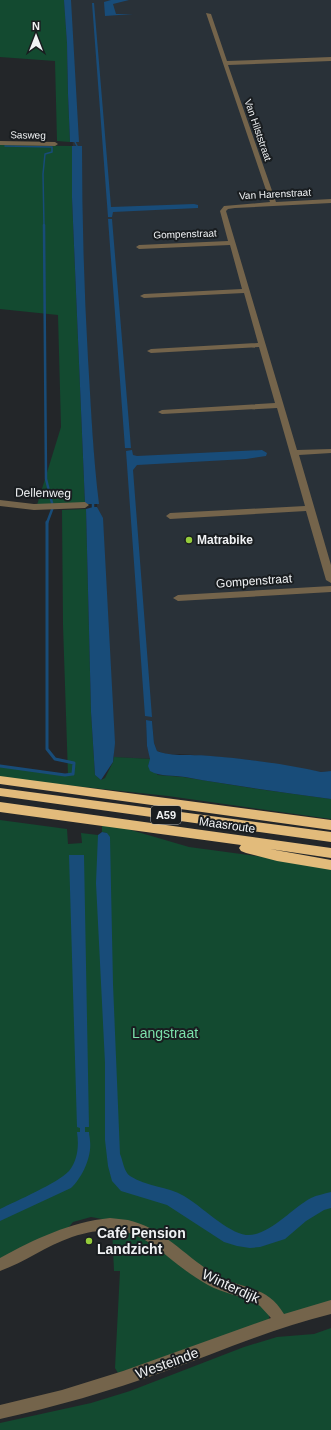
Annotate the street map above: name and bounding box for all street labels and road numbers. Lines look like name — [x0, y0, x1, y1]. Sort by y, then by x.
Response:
street label: Van Hilststraat — [242, 98, 274, 162]
street label: Sasweg — [10, 129, 46, 141]
street label: Van Harenstraat — [239, 187, 311, 201]
street label: Gompenstraat — [153, 227, 217, 241]
street label: Dellenweg — [15, 486, 71, 500]
street label: Gompenstraat — [216, 571, 293, 591]
road number: A59 — [151, 806, 181, 824]
street label: Maasroute — [198, 814, 256, 836]
street label: Winterdijk — [200, 1266, 263, 1307]
street label: Westeinde — [133, 1344, 201, 1382]

